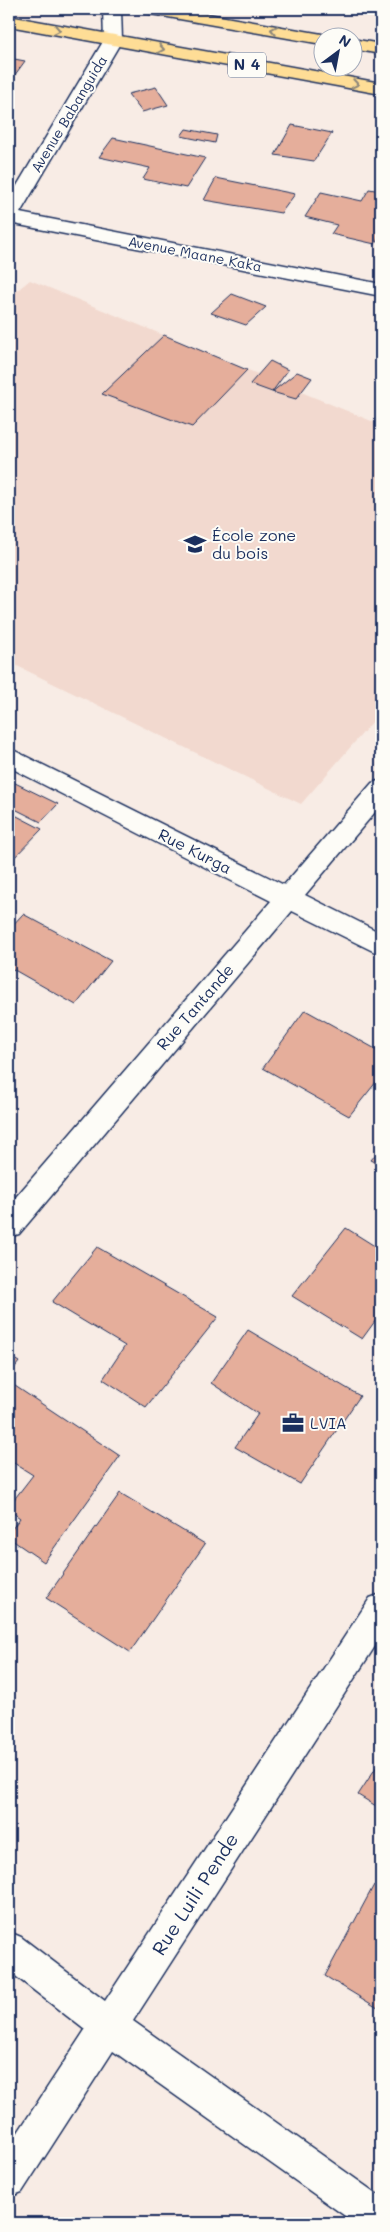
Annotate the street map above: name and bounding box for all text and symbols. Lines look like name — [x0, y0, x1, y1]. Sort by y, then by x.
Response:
one-way arrow — [52, 24, 61, 34]
one-way arrow — [270, 26, 279, 36]
north arrow — [312, 28, 362, 78]
text: N — [336, 30, 355, 51]
one-way arrow — [156, 43, 165, 54]
street label: Avenue Babanguida — [26, 52, 111, 176]
road number: N 4 — [228, 52, 266, 78]
one-way arrow — [351, 79, 360, 89]
street label: Avenue Maane Kaka — [127, 231, 264, 276]
place label: École zone du bois — [212, 524, 296, 563]
school or university icon: École zone du bois — [182, 531, 208, 557]
street label: Rue Kurga — [155, 823, 236, 878]
street label: Rue Tantande — [151, 959, 238, 1054]
office icon: LVIA — [280, 1410, 306, 1436]
place label: LVIA — [310, 1412, 347, 1433]
street label: Rue Luili Pende — [146, 1828, 243, 1960]

